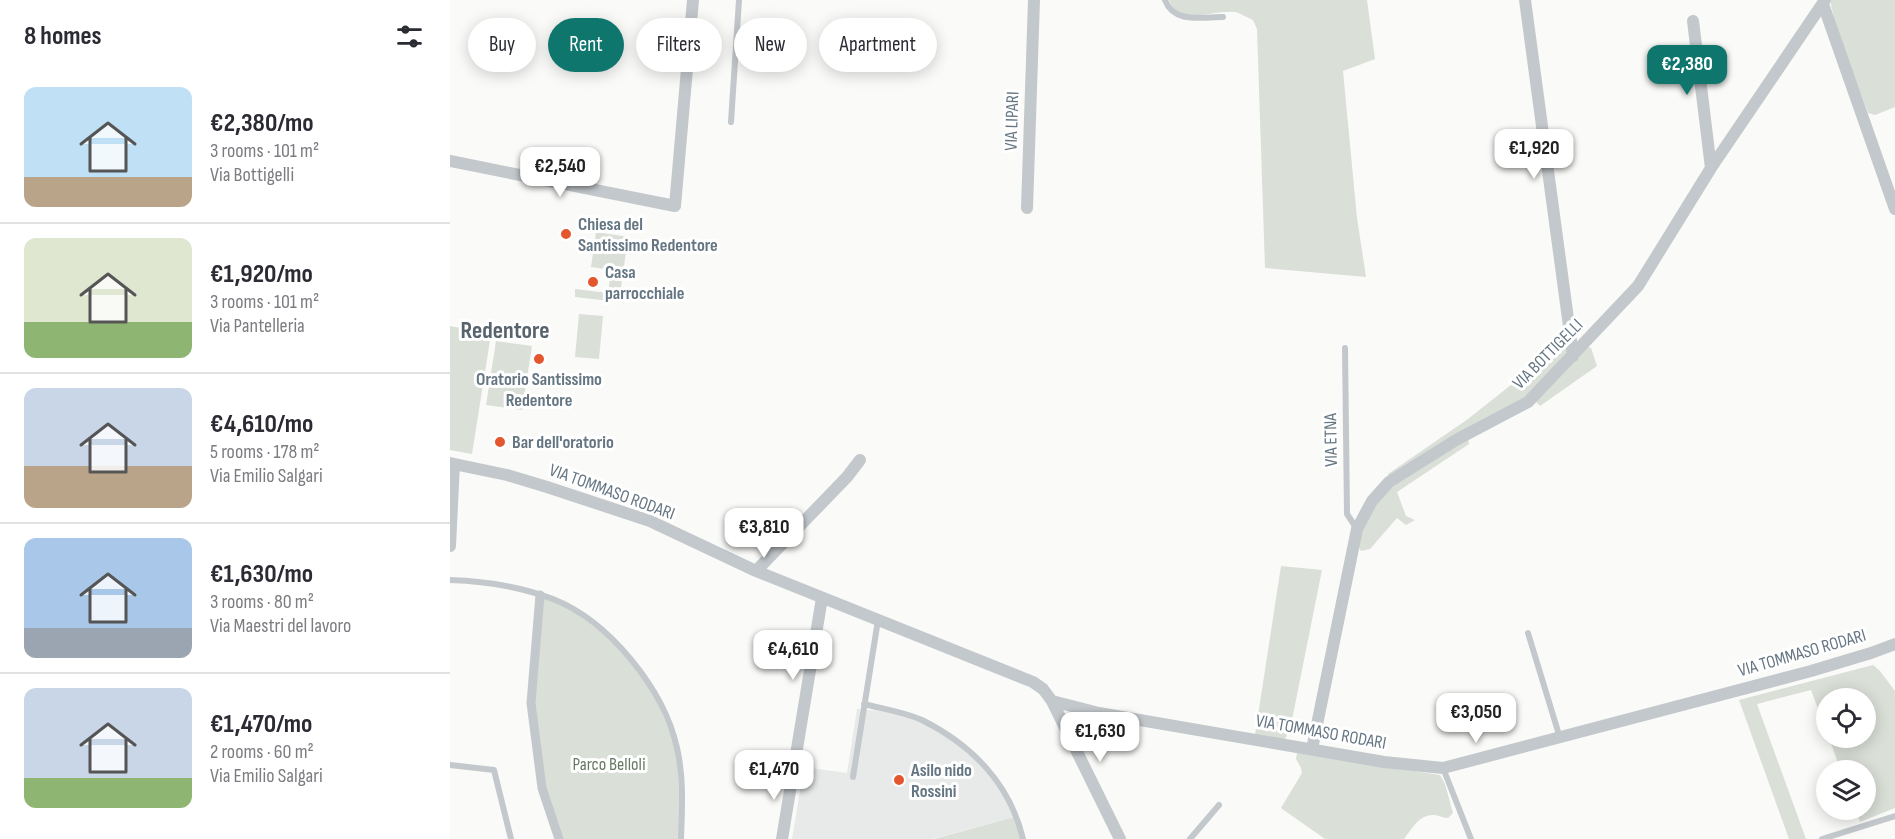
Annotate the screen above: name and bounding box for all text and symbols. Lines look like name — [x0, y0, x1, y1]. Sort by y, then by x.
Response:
chip: Buy — [468, 18, 536, 72]
chip: Rent — [548, 18, 624, 72]
chip: Filters — [636, 18, 722, 72]
chip: New — [734, 18, 807, 72]
chip: Apartment — [819, 18, 937, 72]
icon: filters — [393, 20, 426, 53]
text: 8 homes — [24, 21, 102, 52]
pin: €2,380 — [1638, 45, 1736, 96]
text: €2,380 — [1661, 52, 1713, 76]
street label: VIA LIPARI — [1000, 91, 1024, 151]
text: €2,380/mo — [210, 108, 314, 139]
icon: home — [72, 111, 144, 183]
pin: €1,920 — [1485, 129, 1583, 180]
text: €1,920 — [1508, 136, 1560, 160]
text: 3 rooms · 101 m² — [210, 139, 319, 163]
pin: €2,540 — [511, 147, 609, 198]
text: €2,540 — [534, 154, 586, 178]
text: Via Bottigelli — [210, 163, 294, 187]
place label: Chiesa del Santissimo Redentore — [578, 214, 718, 256]
marker: Chiesa del Santissimo Redentore — [559, 227, 573, 241]
text: €1,920/mo — [210, 259, 313, 290]
icon: home — [72, 262, 144, 334]
place label: Casa parrocchiale — [605, 262, 684, 304]
marker: Casa parrocchiale — [586, 275, 600, 289]
text: 3 rooms · 101 m² — [210, 290, 319, 314]
text: Via Pantelleria — [210, 314, 305, 338]
street label: VIA BOTTIGELLI — [1509, 315, 1587, 393]
district label: Redentore — [461, 316, 549, 345]
marker: Oratorio Santissimo Redentore — [532, 352, 546, 366]
place label: Oratorio Santissimo Redentore — [476, 369, 602, 411]
text: €4,610/mo — [210, 409, 313, 440]
icon: home — [72, 412, 144, 484]
street label: VIA ETNA — [1320, 413, 1342, 467]
place label: Bar dell'oratorio — [512, 432, 614, 453]
marker: Bar dell'oratorio — [493, 435, 507, 449]
text: 5 rooms · 178 m² — [210, 440, 319, 464]
street label: VIA TOMMASO RODARI — [546, 460, 678, 524]
text: Via Emilio Salgari — [210, 464, 323, 488]
pin: €3,810 — [715, 508, 813, 559]
text: €3,810 — [739, 515, 789, 539]
text: €1,630/mo — [210, 559, 313, 590]
icon: home — [72, 562, 144, 634]
text: 3 rooms · 80 m² — [210, 590, 314, 614]
text: Via Maestri del lavoro — [210, 614, 351, 638]
street label: VIA TOMMASO RODARI — [1736, 625, 1868, 681]
pin: €4,610 — [744, 630, 842, 681]
text: €4,610 — [767, 637, 819, 661]
map controls — [1816, 688, 1876, 820]
button: locate — [1816, 688, 1876, 748]
pin: €3,050 — [1427, 693, 1525, 744]
text: €3,050 — [1450, 700, 1502, 724]
text: €1,470/mo — [210, 709, 312, 740]
street label: VIA TOMMASO RODARI — [1254, 710, 1388, 754]
icon: home — [72, 712, 144, 784]
pin: €1,630 — [1051, 712, 1149, 763]
text: €1,630 — [1074, 719, 1126, 743]
text: 2 rooms · 60 m² — [210, 740, 314, 764]
pin: €1,470 — [725, 750, 823, 801]
park label: Parco Belloli — [572, 754, 646, 775]
text: €1,470 — [749, 757, 799, 781]
place label: Asilo nido Rossini — [910, 760, 972, 802]
button: layers — [1816, 760, 1876, 820]
text: Via Emilio Salgari — [210, 764, 323, 788]
marker: Asilo nido Rossini — [892, 773, 906, 787]

